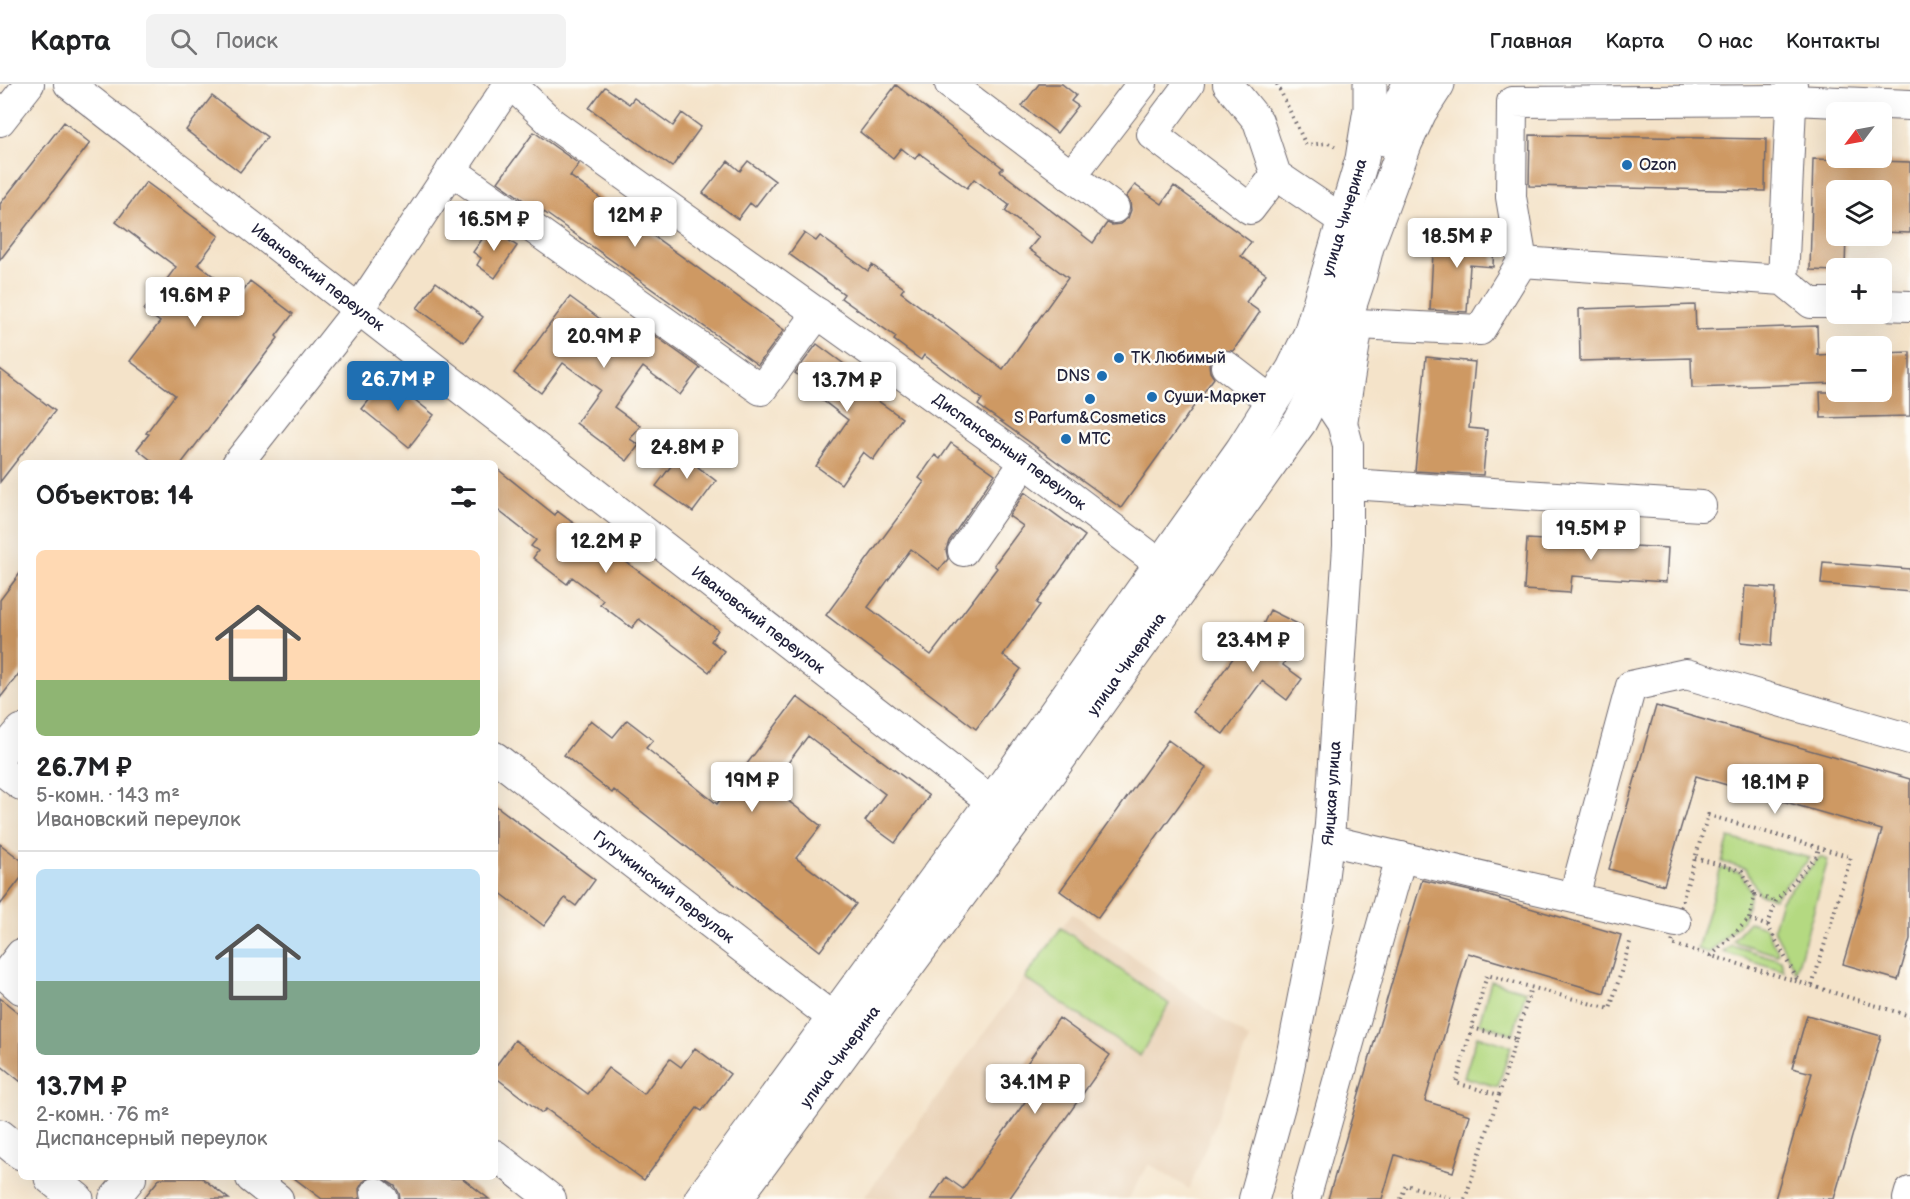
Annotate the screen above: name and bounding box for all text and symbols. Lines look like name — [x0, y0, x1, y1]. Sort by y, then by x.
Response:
search box — [146, 14, 566, 68]
text: Карта — [30, 25, 110, 58]
icon: search — [167, 25, 200, 58]
text: Поиск — [215, 28, 278, 55]
text: Главная — [1489, 29, 1572, 54]
text: Карта — [1605, 29, 1664, 54]
text: О нас — [1697, 29, 1753, 54]
text: Контакты — [1786, 29, 1880, 54]
north arrow — [1826, 102, 1892, 168]
map controls — [1826, 102, 1892, 402]
street label: улица Чичерина — [1318, 156, 1371, 279]
place label: Ozon — [1639, 156, 1677, 175]
marker: Ozon — [1620, 158, 1634, 172]
button: layers — [1826, 180, 1892, 246]
pin: 12M ₽ — [593, 197, 677, 248]
pin: 16.5M ₽ — [439, 201, 549, 252]
text: 12M ₽ — [608, 204, 662, 228]
text: 16.5M ₽ — [459, 208, 529, 232]
pin: 18.5M ₽ — [1402, 218, 1512, 269]
street label: Ивановский переулок — [247, 220, 388, 335]
text: 18.5M ₽ — [1422, 225, 1492, 249]
button: + — [1826, 258, 1892, 324]
pin: 19.6M ₽ — [140, 277, 250, 328]
text: 19.6M ₽ — [160, 284, 230, 308]
pin: 20.9M ₽ — [549, 318, 659, 369]
text: 20.9M ₽ — [567, 325, 641, 349]
button: − — [1826, 336, 1892, 402]
place label: ТК Любимый — [1131, 349, 1226, 368]
marker: ТК Любимый — [1112, 351, 1126, 365]
pin: 26.7M ₽ — [343, 361, 453, 412]
pin: 13.7M ₽ — [792, 362, 902, 413]
place label: DNS — [1057, 367, 1090, 386]
text: 26.7M ₽ — [361, 368, 435, 392]
text: 13.7M ₽ — [812, 369, 882, 393]
marker: DNS — [1095, 369, 1109, 383]
place label: Суши-Маркет — [1164, 388, 1267, 407]
street label: Диспансерный переулок — [929, 390, 1090, 515]
marker: Суши-Маркет — [1145, 390, 1159, 404]
marker: S Parfum&Cosmetics — [1083, 392, 1097, 406]
place label: S Parfum&Cosmetics — [1014, 409, 1166, 428]
pin: 24.8M ₽ — [632, 429, 742, 480]
place label: МТС — [1078, 430, 1111, 449]
marker: МТС — [1059, 432, 1073, 446]
text: 24.8M ₽ — [650, 436, 724, 460]
icon: filters — [447, 480, 480, 513]
text: Объектов: 14 — [36, 481, 193, 512]
pin: 19.5M ₽ — [1536, 510, 1646, 561]
text: 19.5M ₽ — [1556, 517, 1626, 541]
pin: 12.2M ₽ — [551, 523, 661, 574]
text: 12.2M ₽ — [570, 530, 642, 554]
street label: Ивановский переулок — [688, 562, 829, 678]
icon: home — [204, 589, 312, 697]
street label: улица Чичерина — [1084, 609, 1170, 719]
pin: 23.4M ₽ — [1198, 622, 1308, 673]
text: 23.4M ₽ — [1216, 629, 1290, 653]
street label: Яицкая улица — [1318, 740, 1345, 847]
text: 26.7M ₽ — [36, 753, 132, 784]
pin: 19M ₽ — [710, 762, 794, 813]
pin: 18.1M ₽ — [1720, 764, 1830, 815]
text: 19M ₽ — [725, 769, 779, 793]
text: 18.1M ₽ — [1741, 771, 1809, 795]
text: 5-комн. · 143 m² — [36, 784, 180, 808]
text: Ивановский переулок — [36, 808, 241, 832]
street label: Гугучкинский переулок — [589, 827, 738, 948]
icon: home — [204, 908, 312, 1016]
street label: улица Чичерина — [796, 1002, 884, 1111]
pin: 34.1M ₽ — [980, 1064, 1090, 1115]
text: 34.1M ₽ — [1000, 1071, 1070, 1095]
text: 13.7M ₽ — [36, 1072, 127, 1103]
text: 2-комн. · 76 m² — [36, 1103, 169, 1127]
text: Диспансерный переулок — [36, 1127, 267, 1151]

